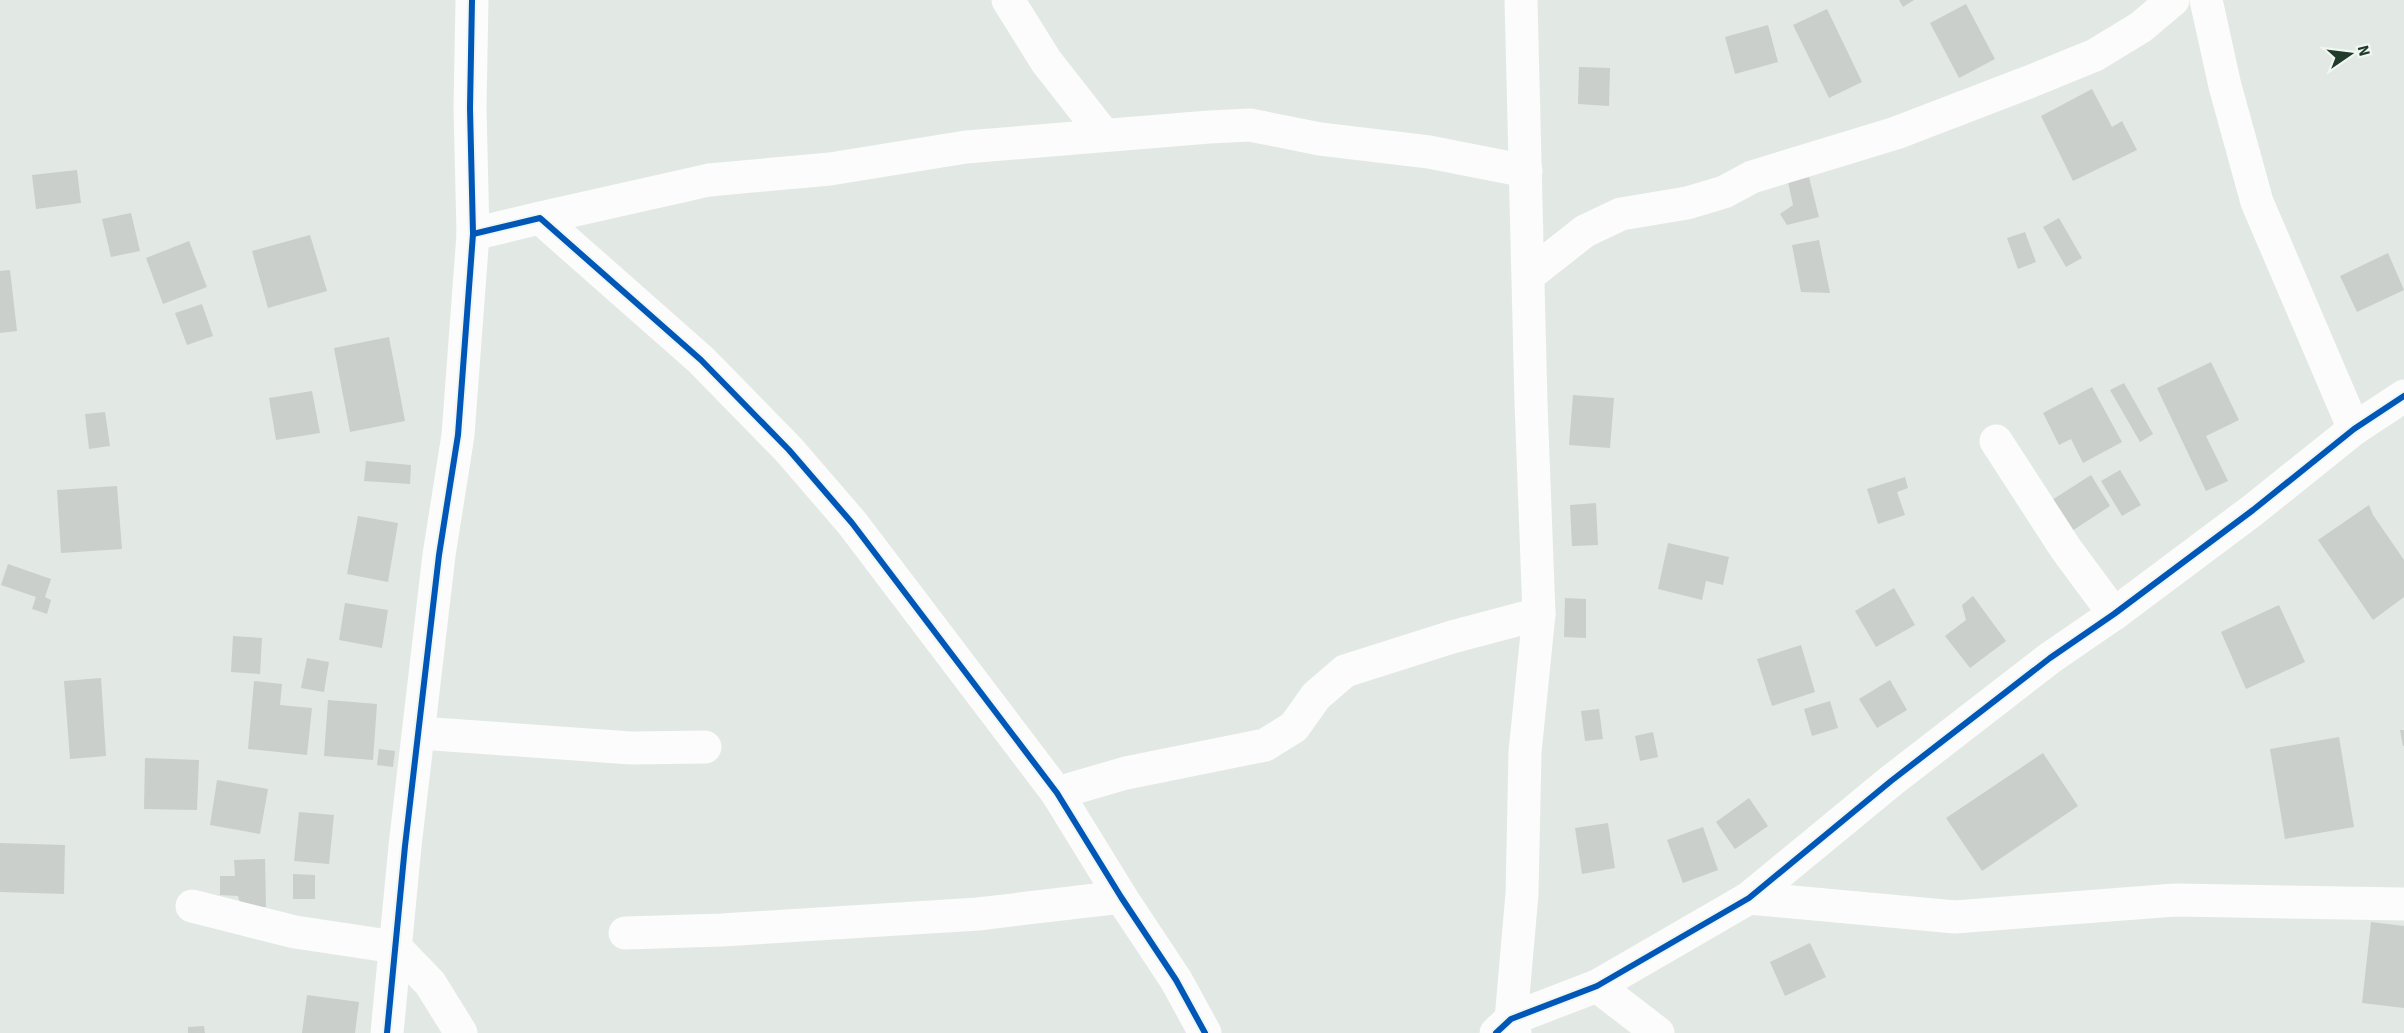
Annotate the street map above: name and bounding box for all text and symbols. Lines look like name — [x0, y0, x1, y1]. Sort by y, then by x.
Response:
north arrow — [2320, 24, 2380, 84]
text: N — [2352, 43, 2376, 58]

